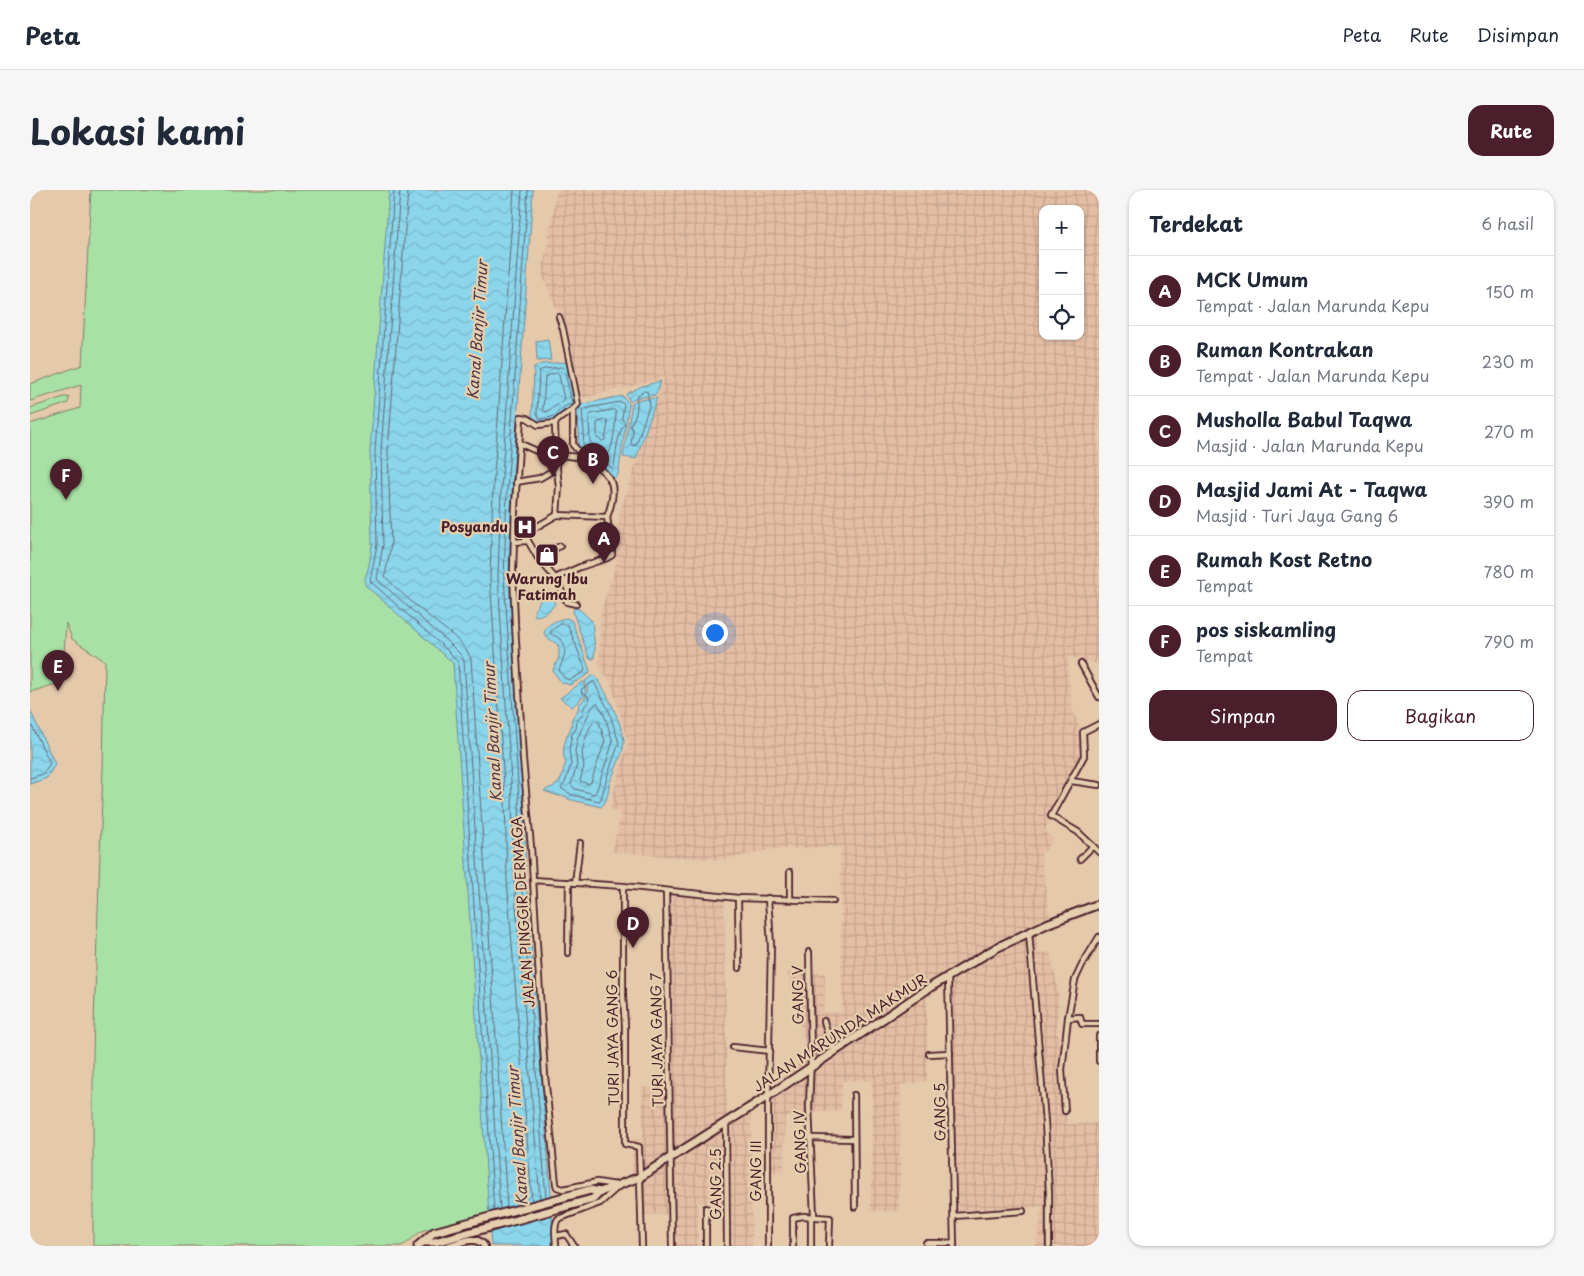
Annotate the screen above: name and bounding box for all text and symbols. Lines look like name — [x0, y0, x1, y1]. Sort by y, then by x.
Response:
text: Peta — [25, 17, 81, 53]
text: Peta — [1342, 21, 1381, 48]
text: Rute — [1409, 21, 1449, 48]
text: Disimpan — [1477, 21, 1559, 48]
text: Lokasi kami — [30, 104, 245, 157]
button: Rute — [1468, 105, 1554, 156]
map controls — [1039, 205, 1084, 340]
button: + — [1039, 205, 1084, 250]
text: Terdekat — [1149, 207, 1243, 239]
text: 6 hasil — [1482, 211, 1534, 235]
button: − — [1039, 250, 1084, 295]
water label: Kanal Banjir Timur — [460, 257, 493, 400]
text: MCK Umum — [1196, 265, 1308, 293]
text: A — [1159, 279, 1171, 303]
text: 150 m — [1486, 279, 1534, 303]
text: Tempat · Jalan Marunda Kepu — [1196, 293, 1429, 317]
button: locate — [1039, 295, 1084, 340]
text: Ruman Kontrakan — [1196, 335, 1373, 363]
text: B — [1160, 349, 1170, 373]
text: 230 m — [1482, 349, 1534, 373]
text: Tempat · Jalan Marunda Kepu — [1196, 363, 1429, 387]
text: Musholla Babul Taqwa — [1196, 405, 1412, 433]
text: C — [1159, 419, 1171, 443]
text: 270 m — [1484, 419, 1534, 443]
text: Masjid · Jalan Marunda Kepu — [1196, 433, 1424, 457]
pin: C — [537, 436, 569, 477]
pin: B — [577, 443, 609, 484]
pin: F — [50, 459, 82, 500]
text: Masjid Jami At - Taqwa — [1196, 475, 1427, 503]
text: D — [1159, 489, 1171, 513]
text: 390 m — [1483, 489, 1534, 513]
text: Masjid · Turi Jaya Gang 6 — [1196, 503, 1398, 527]
hospital icon: Posyandu — [512, 514, 538, 540]
place label: Posyandu — [441, 516, 508, 537]
pin: A — [588, 522, 620, 563]
shop icon: Warung Ibu Fatimah — [534, 542, 560, 568]
text: Rumah Kost Retno — [1196, 545, 1372, 573]
text: E — [1160, 559, 1170, 583]
text: 780 m — [1484, 559, 1534, 583]
place label: Warung Ibu Fatimah — [506, 568, 588, 605]
text: Tempat — [1196, 573, 1253, 597]
text: pos siskamling — [1196, 615, 1336, 643]
your location — [702, 620, 728, 646]
text: F — [1160, 629, 1170, 653]
text: 790 m — [1484, 629, 1534, 653]
text: Tempat — [1196, 643, 1253, 667]
pin: E — [42, 650, 74, 691]
water label: Kanal Banjir Timur — [476, 660, 507, 802]
button: Simpan — [1149, 690, 1337, 741]
button: Bagikan — [1347, 690, 1534, 741]
street label: JALAN PINGGIR DERMAGA — [505, 815, 540, 1008]
pin: D — [617, 907, 649, 948]
street label: GANG V — [786, 965, 809, 1025]
street label: JALAN MARUNDA MAKMUR — [749, 968, 931, 1097]
street label: TURI JAYA GANG 6 — [601, 969, 624, 1106]
street label: TURI JAYA GANG 7 — [645, 972, 668, 1108]
water label: Kanal Banjir Timur — [500, 1064, 533, 1207]
street label: GANG 5 — [928, 1083, 951, 1141]
street label: GANG IV — [788, 1110, 811, 1174]
street label: GANG III — [745, 1140, 766, 1202]
street label: GANG 2.5 — [705, 1148, 726, 1220]

